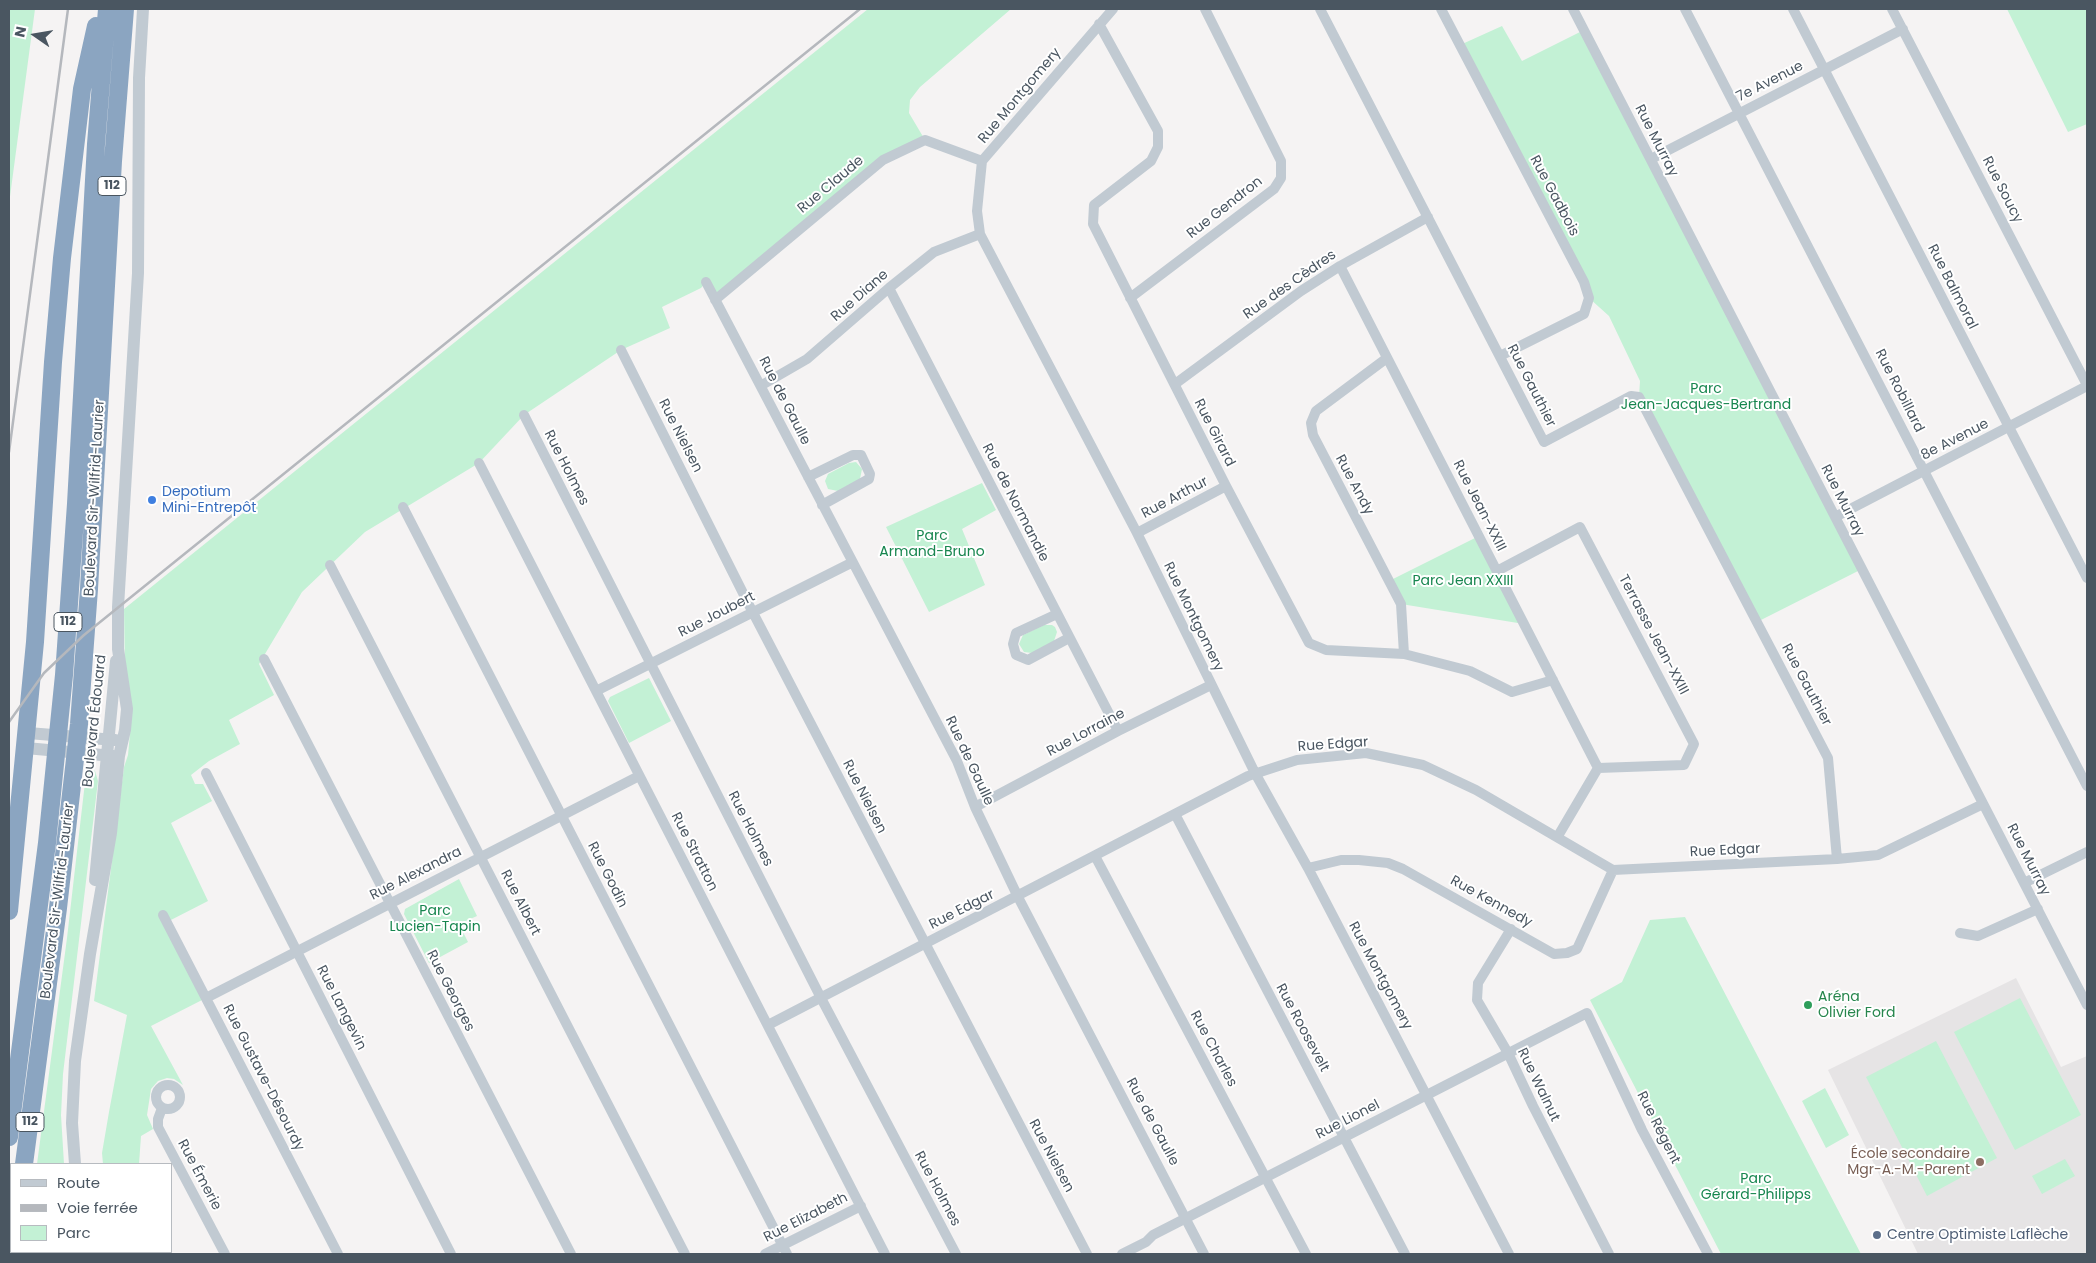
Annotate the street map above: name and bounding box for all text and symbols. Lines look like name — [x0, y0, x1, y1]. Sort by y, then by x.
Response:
north arrow — [10, 10, 60, 60]
text: N — [9, 24, 31, 39]
street label: Rue Montgomery — [975, 45, 1065, 147]
street label: 7e Avenue — [1734, 58, 1806, 106]
street label: Rue Murray — [1631, 102, 1681, 180]
street label: Rue Claude — [795, 153, 867, 217]
street label: Rue Gadbois — [1526, 153, 1582, 239]
street label: Rue Soucy — [1978, 154, 2026, 226]
street label: Rue Gendron — [1184, 173, 1266, 243]
road number: 112 — [98, 177, 126, 196]
street label: Rue Balmoral — [1923, 242, 1981, 332]
street label: Rue des Cèdres — [1240, 247, 1340, 323]
street label: Rue Diane — [828, 267, 892, 325]
street label: Rue Gauthier — [1503, 342, 1559, 430]
street label: Rue Robillard — [1871, 347, 1927, 435]
street label: Rue de Gaulle — [755, 354, 813, 448]
park label: Parc Jean-Jacques-Bertrand — [1621, 381, 1791, 414]
street label: Rue Nielsen — [654, 396, 706, 476]
street label: Rue Girard — [1190, 396, 1238, 470]
street label: Boulevard Sir-Wilfrid-Laurier — [81, 399, 109, 597]
street label: 8e Avenue — [1918, 416, 1992, 464]
street label: Rue Holmes — [540, 427, 592, 509]
street label: Rue de Normandie — [978, 441, 1052, 565]
street label: Rue Andy — [1331, 452, 1377, 518]
street label: Rue Jean-XXIII — [1449, 458, 1509, 554]
street label: Rue Murray — [1817, 462, 1867, 540]
street label: Rue Arthur — [1139, 473, 1211, 523]
place label: Depotium Mini-Entrepôt — [162, 484, 256, 516]
marker: Depotium Mini-Entrepôt — [146, 494, 158, 506]
park label: Parc Armand-Bruno — [879, 528, 985, 560]
street label: Rue Montgomery — [1159, 560, 1227, 674]
street label: Terrasse Jean-XXIII — [1614, 572, 1692, 698]
park label: Parc Jean XXIII — [1412, 573, 1514, 589]
street label: Rue Joubert — [676, 589, 758, 641]
road number: 112 — [54, 612, 82, 632]
street label: Rue Gauthier — [1777, 641, 1835, 729]
street label: Boulevard Édouard — [80, 654, 110, 788]
street label: Rue Lorraine — [1044, 705, 1128, 761]
street label: Rue de Gaulle — [941, 714, 997, 808]
street label: Rue Edgar — [1297, 734, 1369, 756]
street label: Rue Nielsen — [838, 757, 890, 837]
street label: Rue Holmes — [724, 788, 776, 870]
street label: Boulevard Sir-Wilfrid-Laurier — [38, 802, 78, 1000]
street label: Rue Stratton — [667, 810, 721, 894]
street label: Rue Murray — [2003, 821, 2053, 899]
street label: Rue Godin — [583, 839, 631, 911]
street label: Rue Edgar — [1689, 841, 1761, 861]
street label: Rue Alexandra — [367, 844, 465, 904]
street label: Rue Albert — [496, 867, 544, 939]
street label: Rue Kennedy — [1447, 873, 1535, 931]
street label: Rue Edgar — [927, 886, 997, 934]
park label: Parc Lucien-Tapin — [389, 903, 481, 936]
street label: Rue Montgomery — [1345, 919, 1415, 1033]
street label: Rue Georges — [422, 947, 478, 1035]
street label: Rue Langevin — [312, 963, 370, 1053]
street label: Rue Roosevelt — [1272, 981, 1332, 1075]
place label: Aréna Olivier Ford — [1818, 989, 1896, 1022]
marker: Aréna Olivier Ford — [1802, 999, 1814, 1011]
street label: Rue Gustave-Désourdy — [219, 1002, 307, 1154]
street label: Rue Charles — [1186, 1008, 1240, 1090]
street label: Rue Walnut — [1513, 1046, 1563, 1124]
street label: Rue de Gaulle — [1122, 1075, 1182, 1169]
street label: Rue Régent — [1633, 1089, 1683, 1167]
street label: Rue Lionel — [1313, 1097, 1383, 1143]
road number: 112 — [16, 1112, 44, 1132]
street label: Rue Nielsen — [1025, 1117, 1077, 1195]
street label: Rue Émerie — [173, 1137, 225, 1213]
place label: École secondaire Mgr-A.-M.-Parent — [1847, 1146, 1970, 1178]
street label: Rue Holmes — [910, 1149, 964, 1229]
marker: École secondaire Mgr-A.-M.-Parent — [1974, 1156, 1986, 1168]
legend — [10, 1163, 172, 1253]
park label: Parc Gérard-Philipps — [1701, 1171, 1811, 1204]
text: Route — [57, 1172, 100, 1193]
street label: Rue Elizabeth — [761, 1190, 851, 1246]
text: Voie ferrée — [57, 1197, 138, 1218]
text: Parc — [57, 1222, 91, 1243]
place label: Centre Optimiste Laflèche — [1887, 1227, 2068, 1243]
marker: Centre Optimiste Laflèche — [1871, 1229, 1883, 1241]

